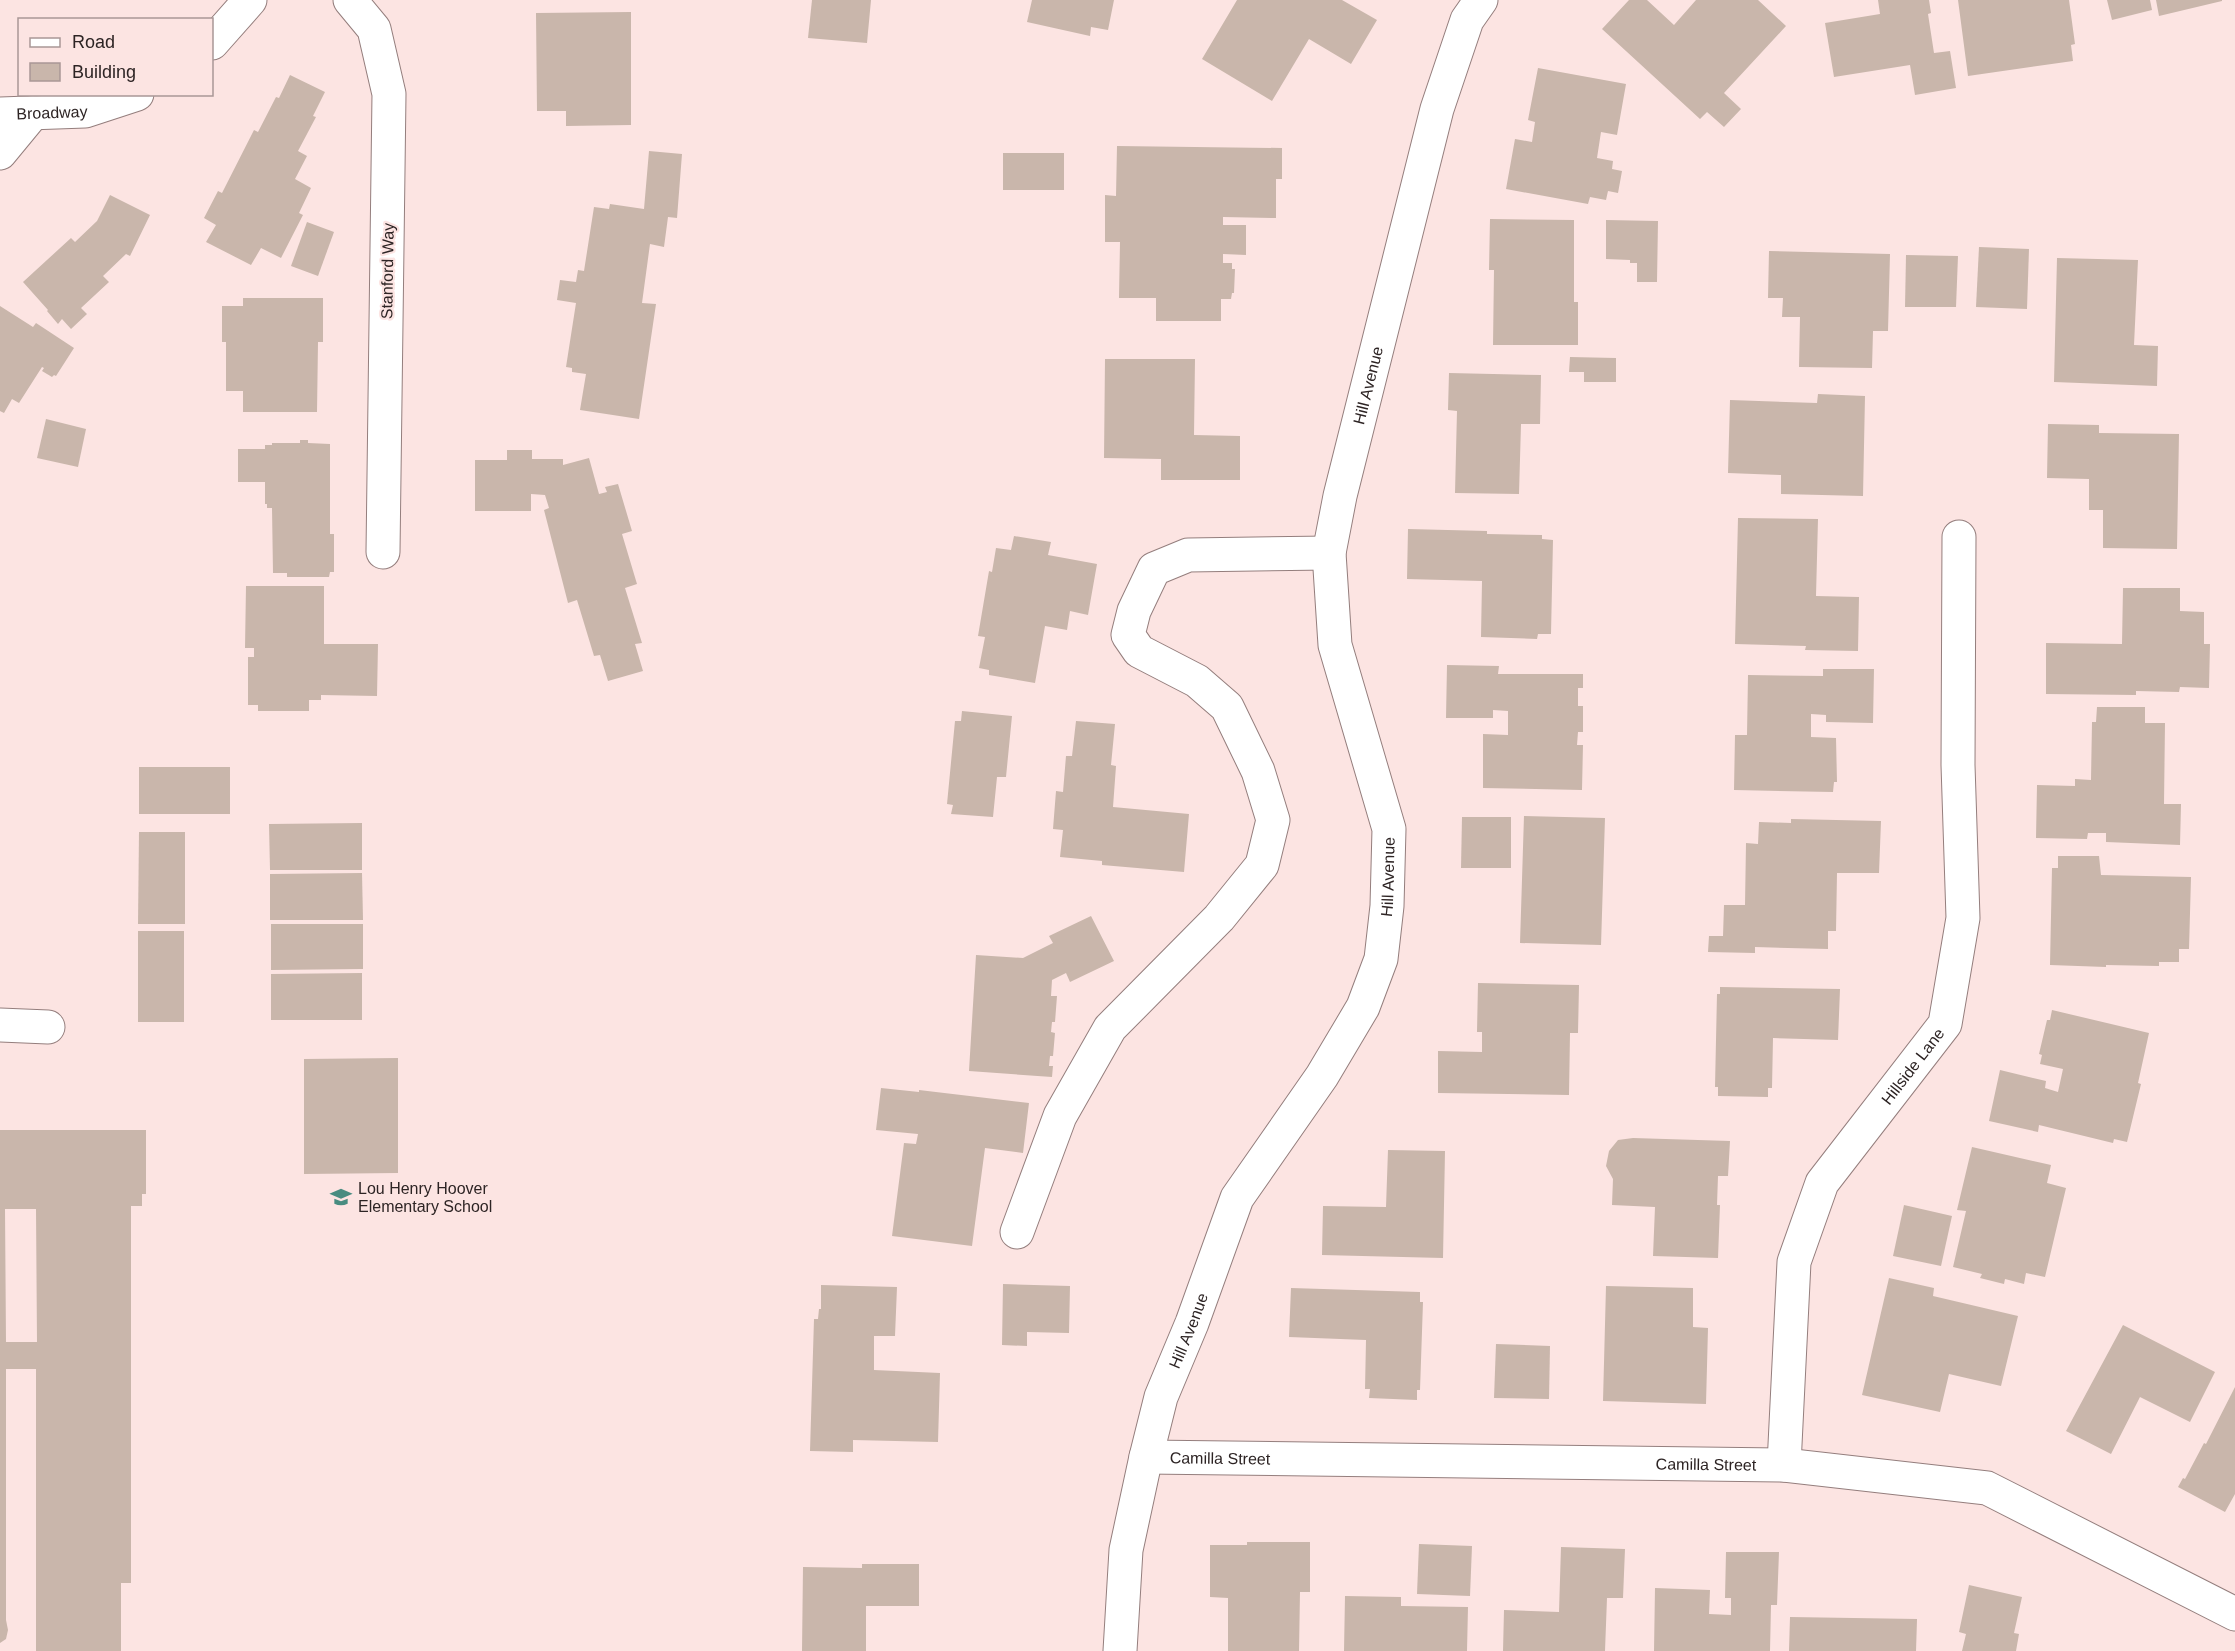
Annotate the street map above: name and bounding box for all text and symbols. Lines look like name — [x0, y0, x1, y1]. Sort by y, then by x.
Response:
legend — [18, 18, 213, 96]
text: Road — [72, 32, 115, 52]
text: Building — [72, 62, 136, 82]
street label: Broadway — [16, 103, 88, 122]
street label: Stanford Way — [378, 223, 397, 319]
street label: Hill Avenue — [1350, 344, 1386, 426]
street label: Hill Avenue — [1378, 837, 1398, 918]
street label: Hillside Lane — [1878, 1025, 1948, 1108]
place label: Lou Henry Hoover Elementary School — [358, 1180, 492, 1215]
school or university icon: Lou Henry Hoover Elementary School — [329, 1185, 353, 1209]
street label: Hill Avenue — [1166, 1291, 1211, 1371]
street label: Camilla Street — [1170, 1449, 1271, 1468]
street label: Camilla Street — [1656, 1455, 1757, 1474]

